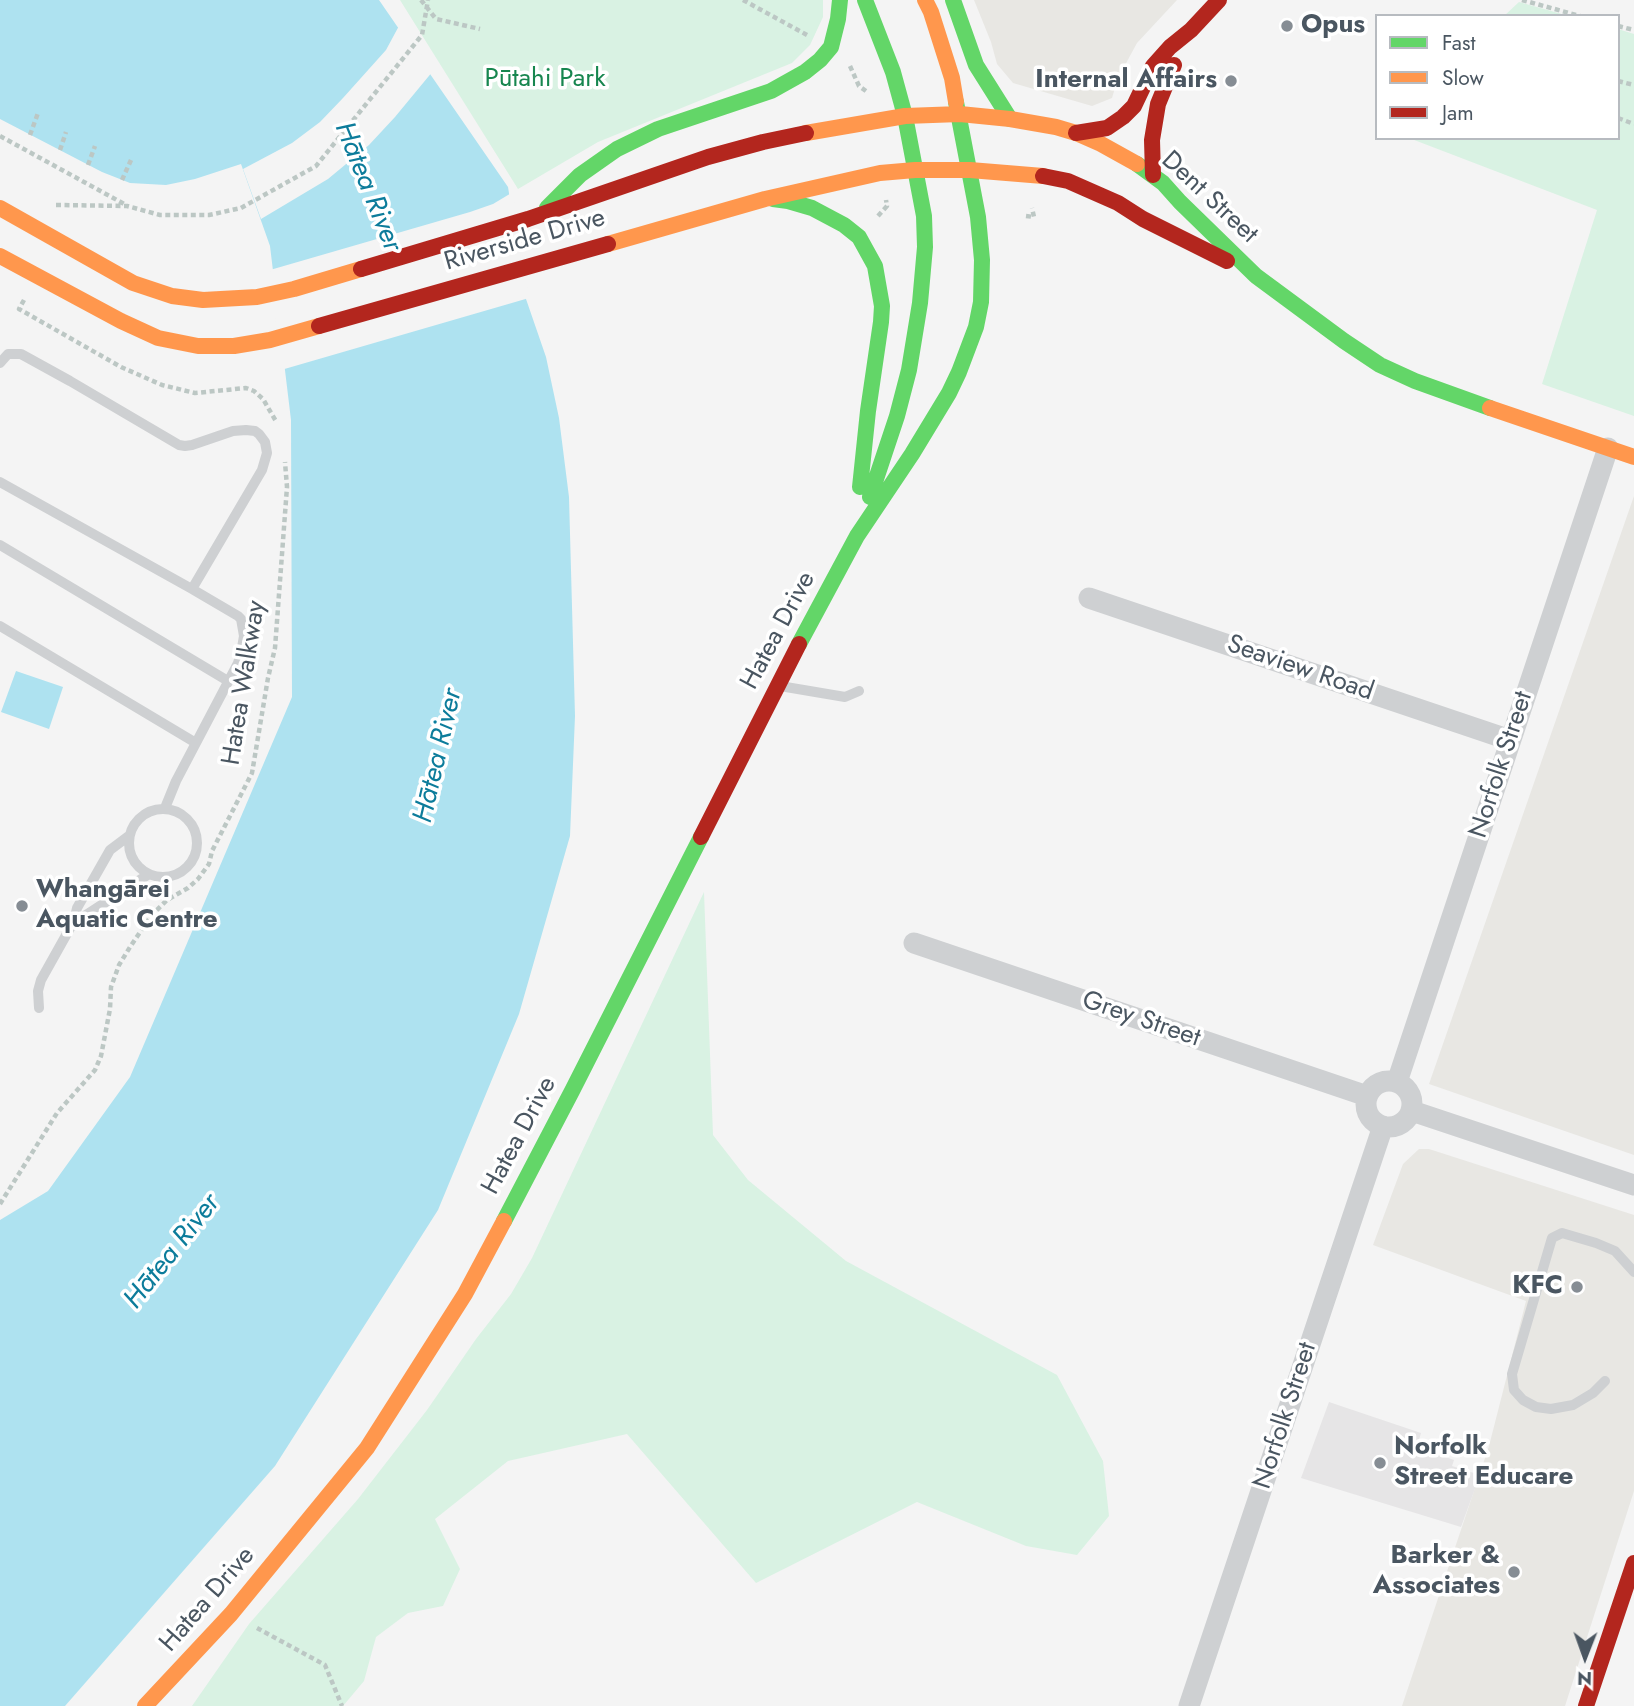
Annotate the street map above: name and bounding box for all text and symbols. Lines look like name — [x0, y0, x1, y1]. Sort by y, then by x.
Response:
place label: Opus — [1301, 10, 1365, 42]
legend — [1375, 14, 1620, 140]
marker: Opus — [1279, 18, 1295, 34]
text: Fast — [1442, 28, 1475, 58]
text: Slow — [1442, 63, 1484, 93]
park label: Pūtahi Park — [484, 64, 606, 96]
place label: Internal Affairs — [1035, 65, 1217, 97]
marker: Internal Affairs — [1223, 73, 1239, 89]
text: Jam — [1442, 98, 1474, 128]
water label: Hātea River — [326, 117, 408, 257]
street label: Dent Street — [1154, 145, 1264, 251]
street label: Riverside Drive — [441, 203, 609, 279]
street label: Hatea Drive — [735, 567, 823, 695]
street label: Hatea Walkway — [217, 599, 273, 767]
street label: Seaview Road — [1223, 629, 1377, 709]
water label: Hātea River — [407, 686, 471, 826]
street label: Norfolk Street — [1464, 688, 1540, 842]
place label: Whangārei Aquatic Centre — [36, 875, 218, 936]
marker: Whangārei Aquatic Centre — [14, 898, 30, 914]
street label: Grey Street — [1078, 985, 1204, 1055]
street label: Hatea Drive — [476, 1072, 564, 1200]
water label: Hātea River — [118, 1188, 228, 1316]
place label: KFC — [1512, 1271, 1563, 1303]
marker: KFC — [1569, 1279, 1585, 1295]
street label: Norfolk Street — [1248, 1339, 1324, 1493]
place label: Norfolk Street Educare — [1394, 1432, 1573, 1494]
marker: Norfolk Street Educare — [1372, 1455, 1388, 1471]
street label: Hatea Drive — [154, 1541, 262, 1659]
place label: Barker & Associates — [1373, 1541, 1500, 1602]
marker: Barker & Associates — [1506, 1564, 1522, 1580]
north arrow — [1550, 1622, 1620, 1692]
text: N — [1577, 1665, 1592, 1692]

